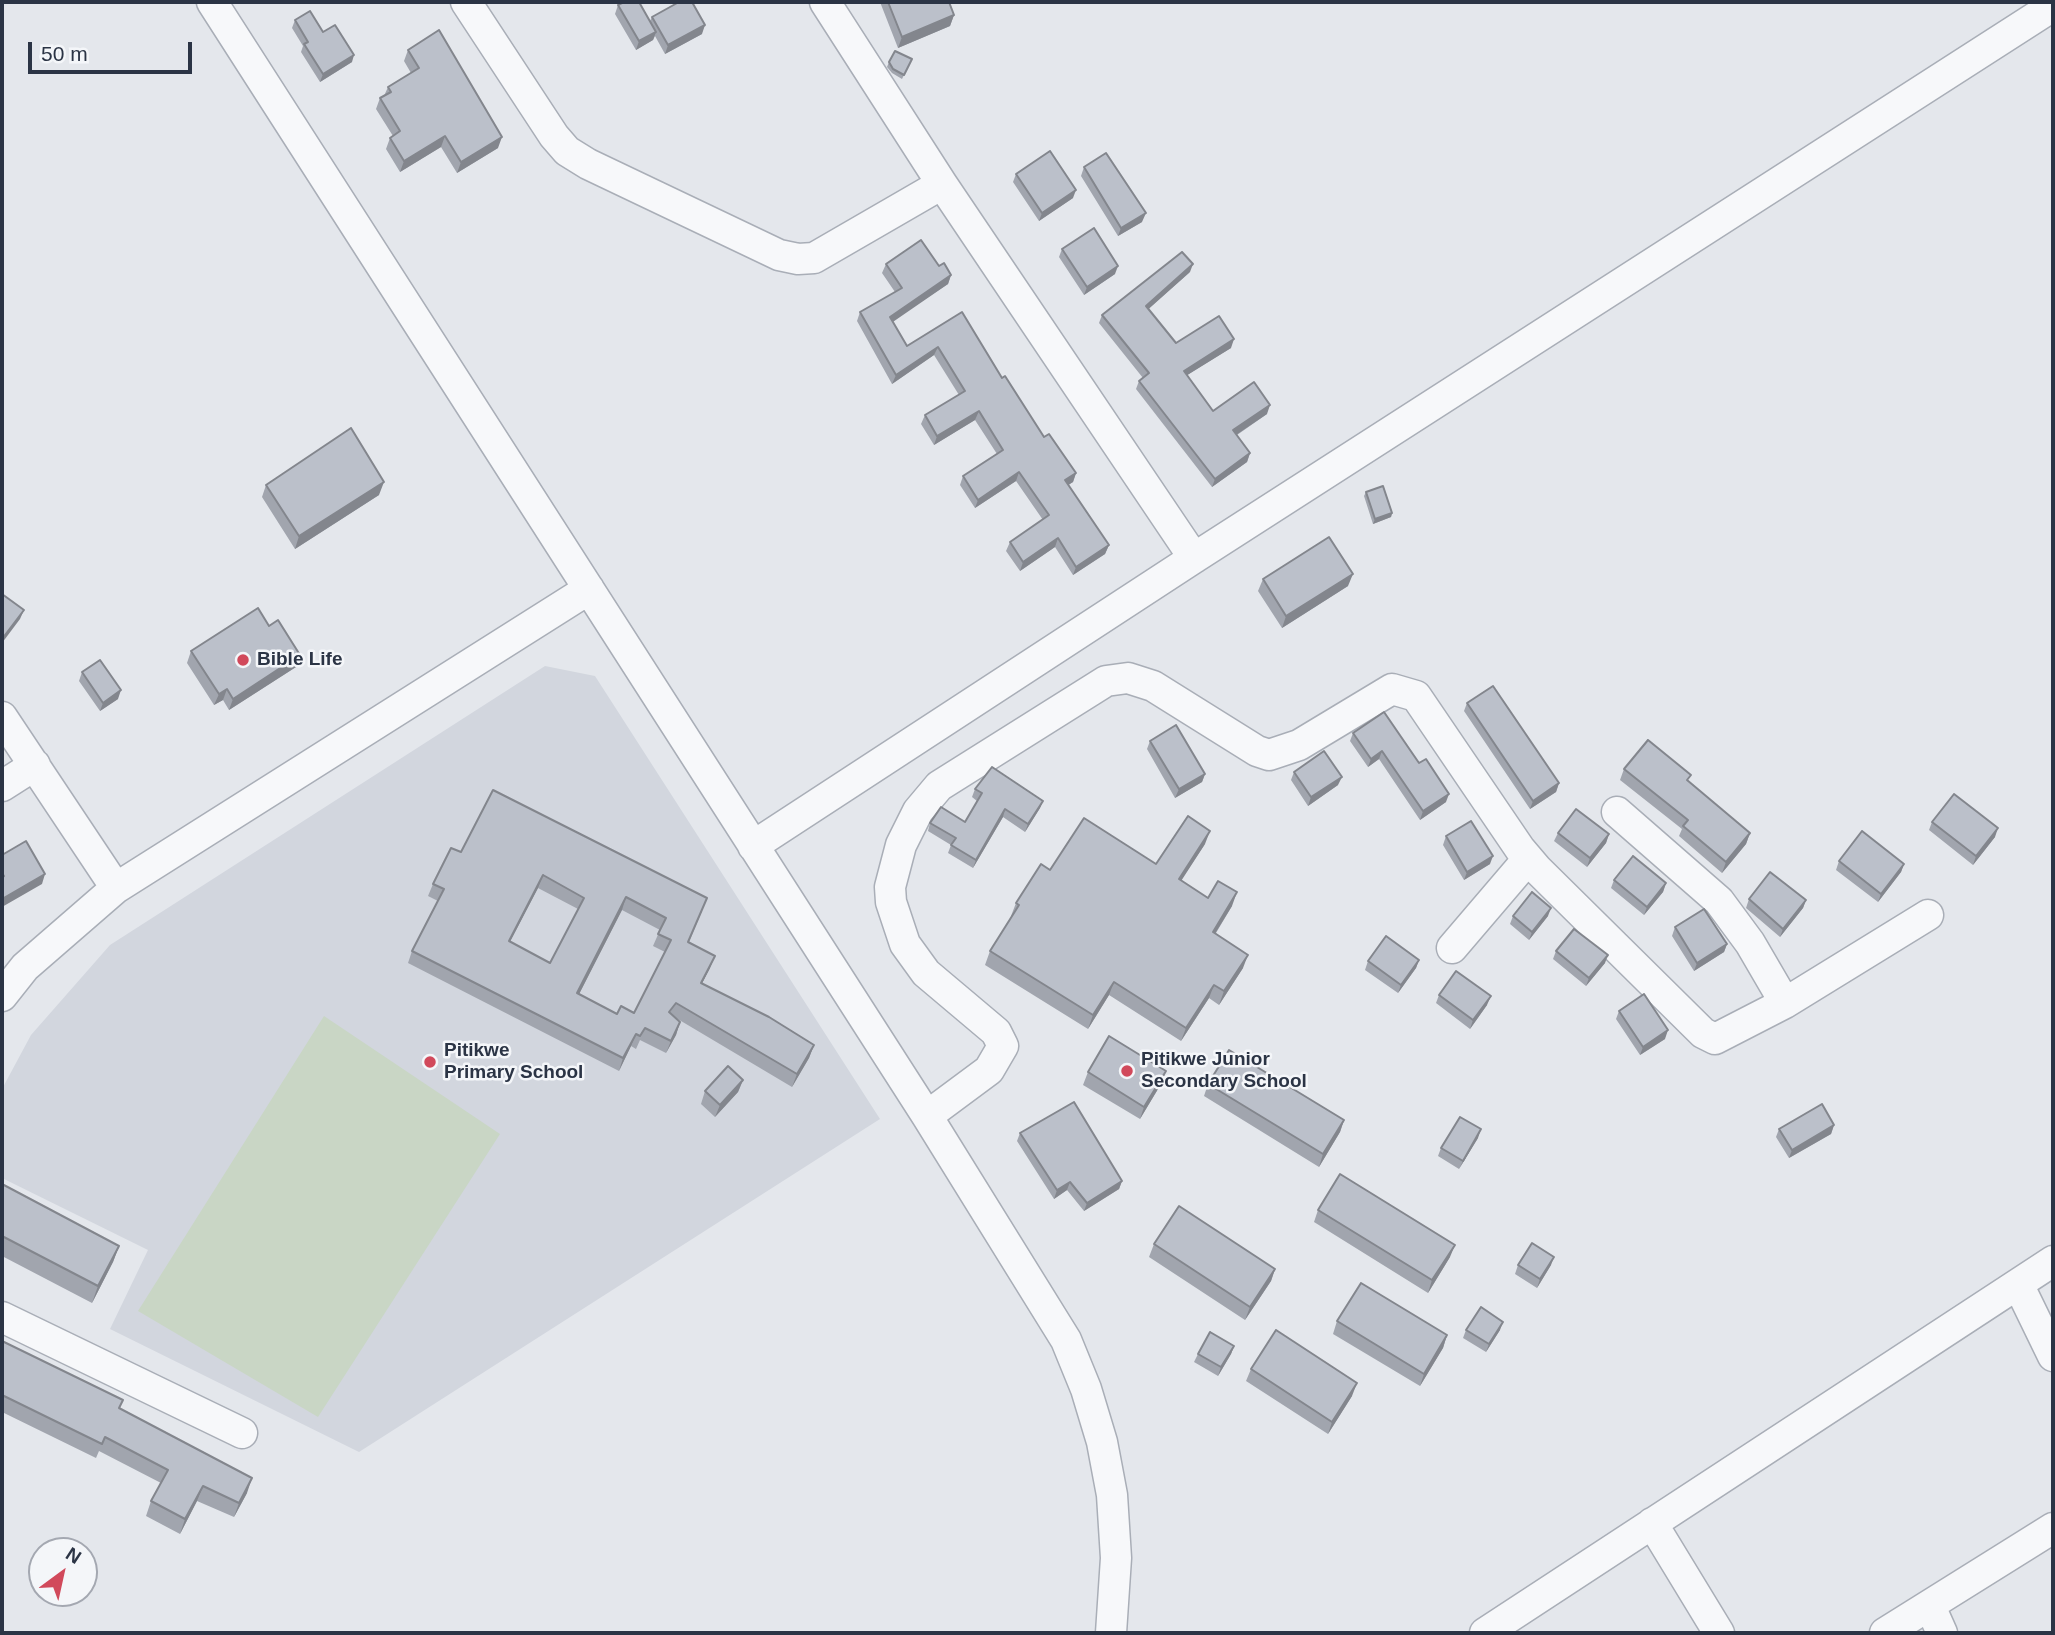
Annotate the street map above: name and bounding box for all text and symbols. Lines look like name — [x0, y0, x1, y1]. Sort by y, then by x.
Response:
scale bar — [32, 28, 196, 72]
text: 50 m — [41, 42, 88, 65]
place label: Bible Life — [257, 649, 343, 671]
marker: Bible Life — [235, 652, 251, 668]
place label: Pitikwe Primary School — [444, 1040, 583, 1084]
place label: Pitikwe Junior Secondary School — [1141, 1049, 1307, 1093]
marker: Pitikwe Primary School — [422, 1054, 438, 1070]
marker: Pitikwe Junior Secondary School — [1119, 1063, 1135, 1079]
north arrow — [28, 1537, 98, 1607]
text: N — [62, 1543, 85, 1568]

